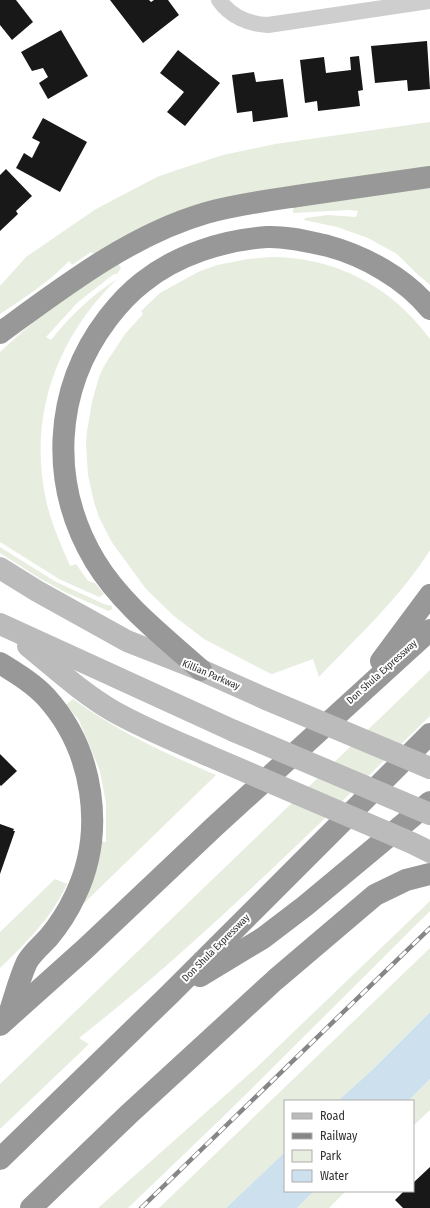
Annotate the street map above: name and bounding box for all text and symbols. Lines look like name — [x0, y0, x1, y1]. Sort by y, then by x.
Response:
street label: Don Shula Expressway — [344, 637, 420, 707]
street label: Killian Parkway — [180, 657, 242, 693]
street label: Don Shula Expressway — [180, 911, 253, 984]
legend — [284, 1100, 414, 1192]
text: Road — [320, 1109, 345, 1123]
text: Railway — [320, 1129, 358, 1143]
text: Park — [320, 1149, 342, 1163]
text: Water — [320, 1169, 349, 1183]

